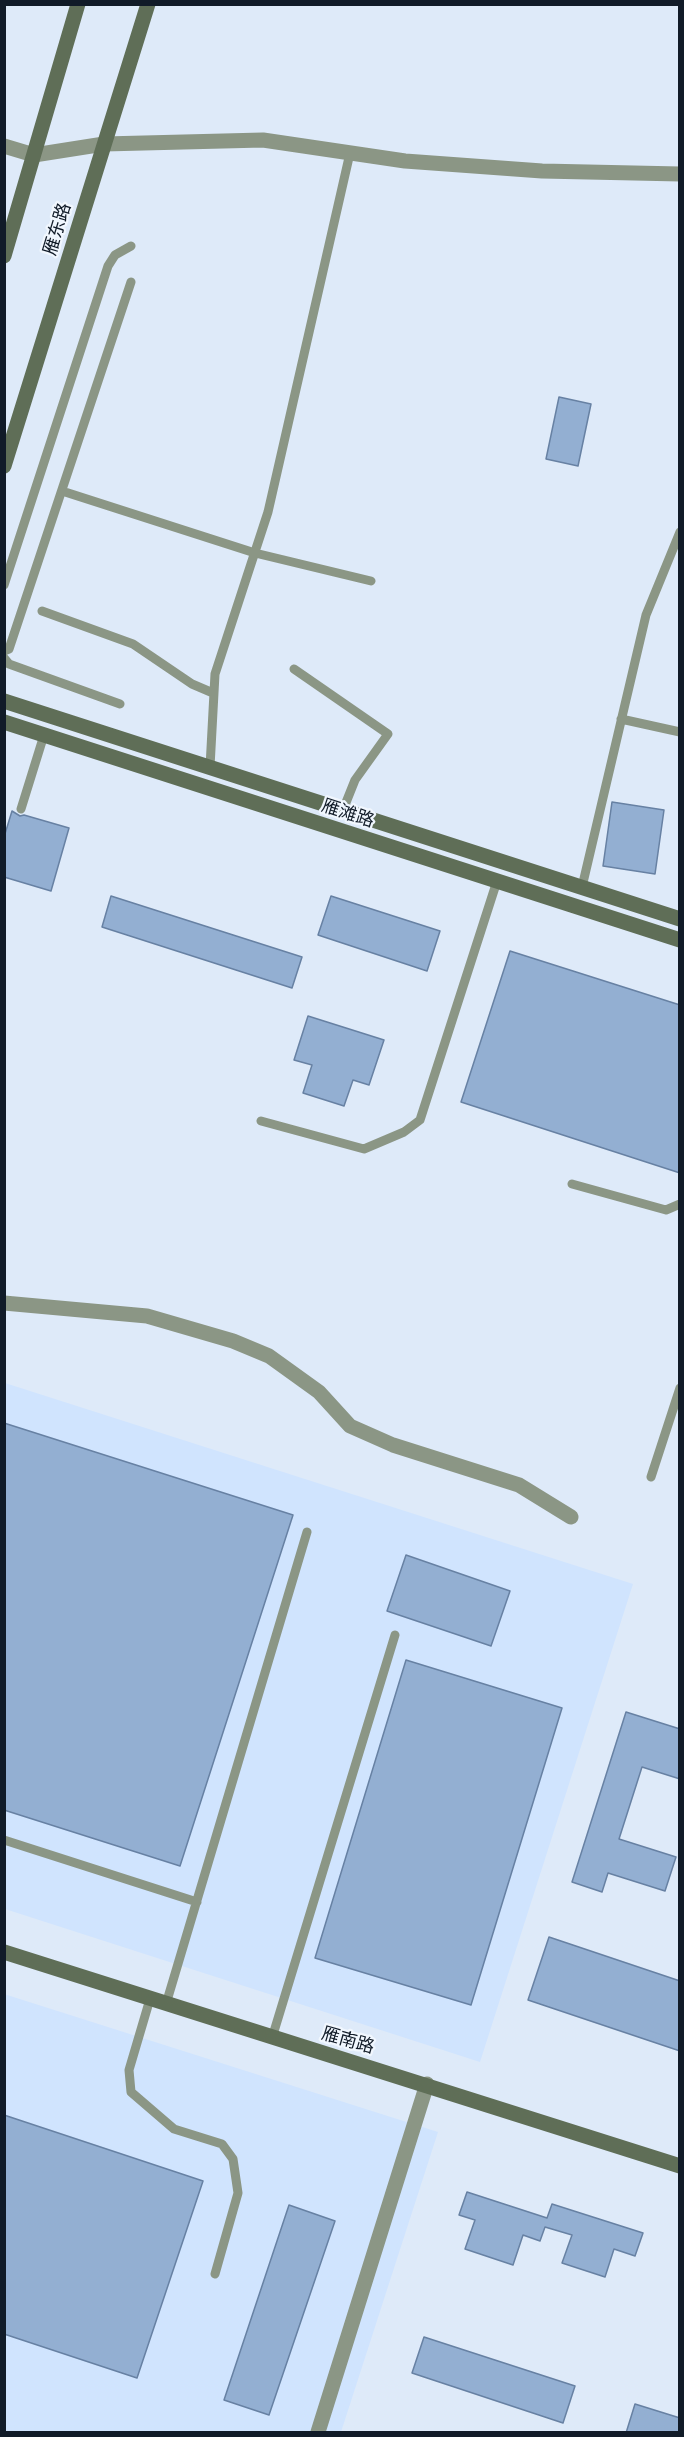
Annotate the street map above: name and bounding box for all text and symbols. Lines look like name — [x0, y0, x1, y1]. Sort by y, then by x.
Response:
street label: 雁东路 — [39, 200, 75, 258]
street label: 雁滩路 — [319, 794, 377, 832]
street label: 雁南路 — [319, 2022, 377, 2058]

